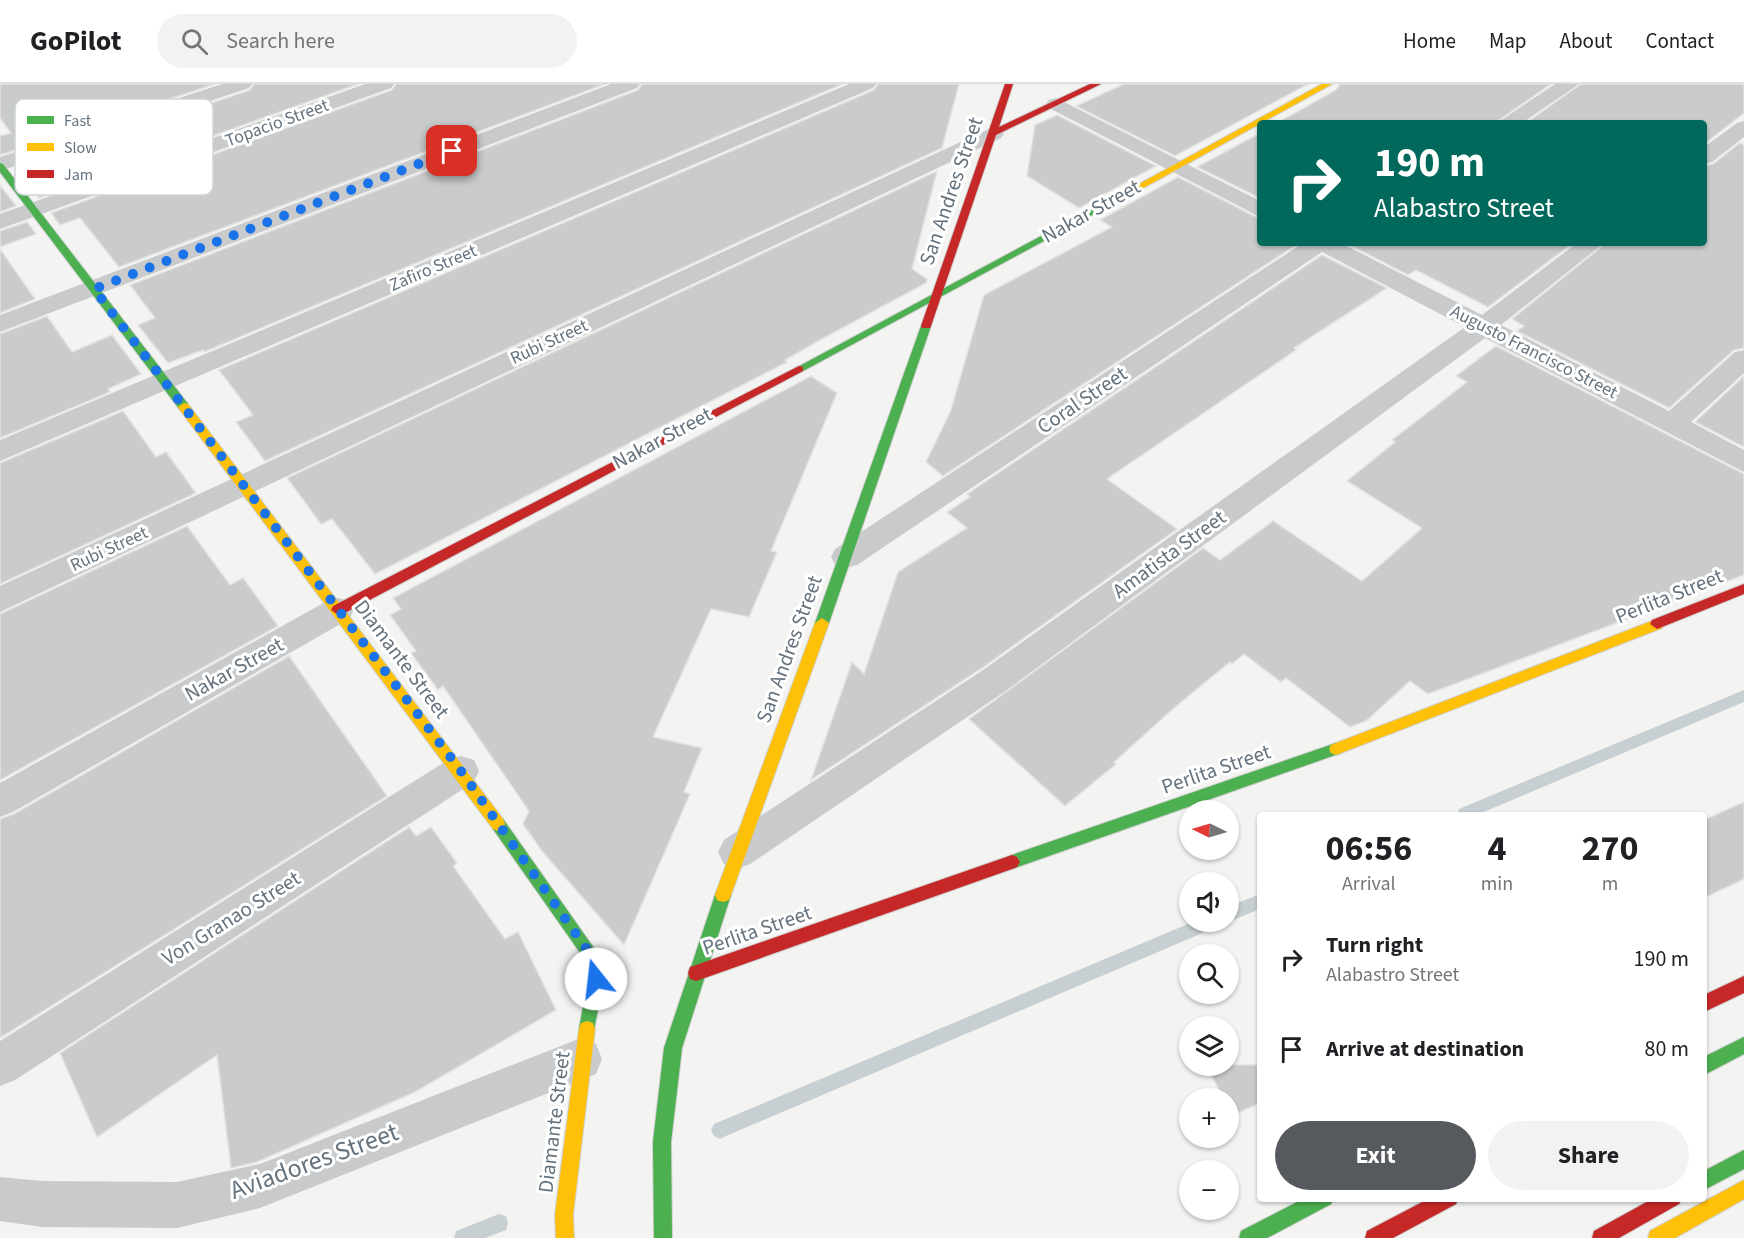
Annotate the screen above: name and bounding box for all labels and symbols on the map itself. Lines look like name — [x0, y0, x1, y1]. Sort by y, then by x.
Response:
street label: Topacio Street — [222, 93, 332, 153]
legend — [15, 99, 213, 195]
text: Fast — [64, 110, 92, 132]
street label: San Andres Street — [912, 113, 990, 269]
pin — [426, 125, 477, 176]
text: Slow — [64, 137, 97, 159]
text: Jam — [64, 164, 93, 186]
street label: Nakar Street — [1036, 171, 1146, 251]
street label: Zafiro Street — [385, 238, 481, 298]
street label: Augusto Francisco Street — [1446, 299, 1622, 405]
street label: Rubi Street — [506, 313, 592, 371]
street label: Coral Street — [1031, 359, 1133, 441]
street label: Nakar Street — [607, 399, 717, 477]
street label: Amatista Street — [1106, 503, 1232, 605]
street label: Rubi Street — [66, 520, 152, 578]
street label: Perlita Street — [1611, 561, 1727, 631]
street label: San Andres Street — [748, 571, 830, 727]
street label: Diamante Street — [347, 593, 457, 725]
street label: Nakar Street — [179, 629, 289, 709]
street label: Perlita Street — [1157, 736, 1275, 802]
north arrow — [1179, 800, 1239, 860]
street label: Von Granao Street — [156, 863, 306, 973]
street label: Perlita Street — [698, 897, 816, 963]
position arrow — [564, 947, 628, 1011]
street label: Diamante Street — [530, 1050, 578, 1194]
street label: Aviadores Street — [225, 1113, 404, 1209]

